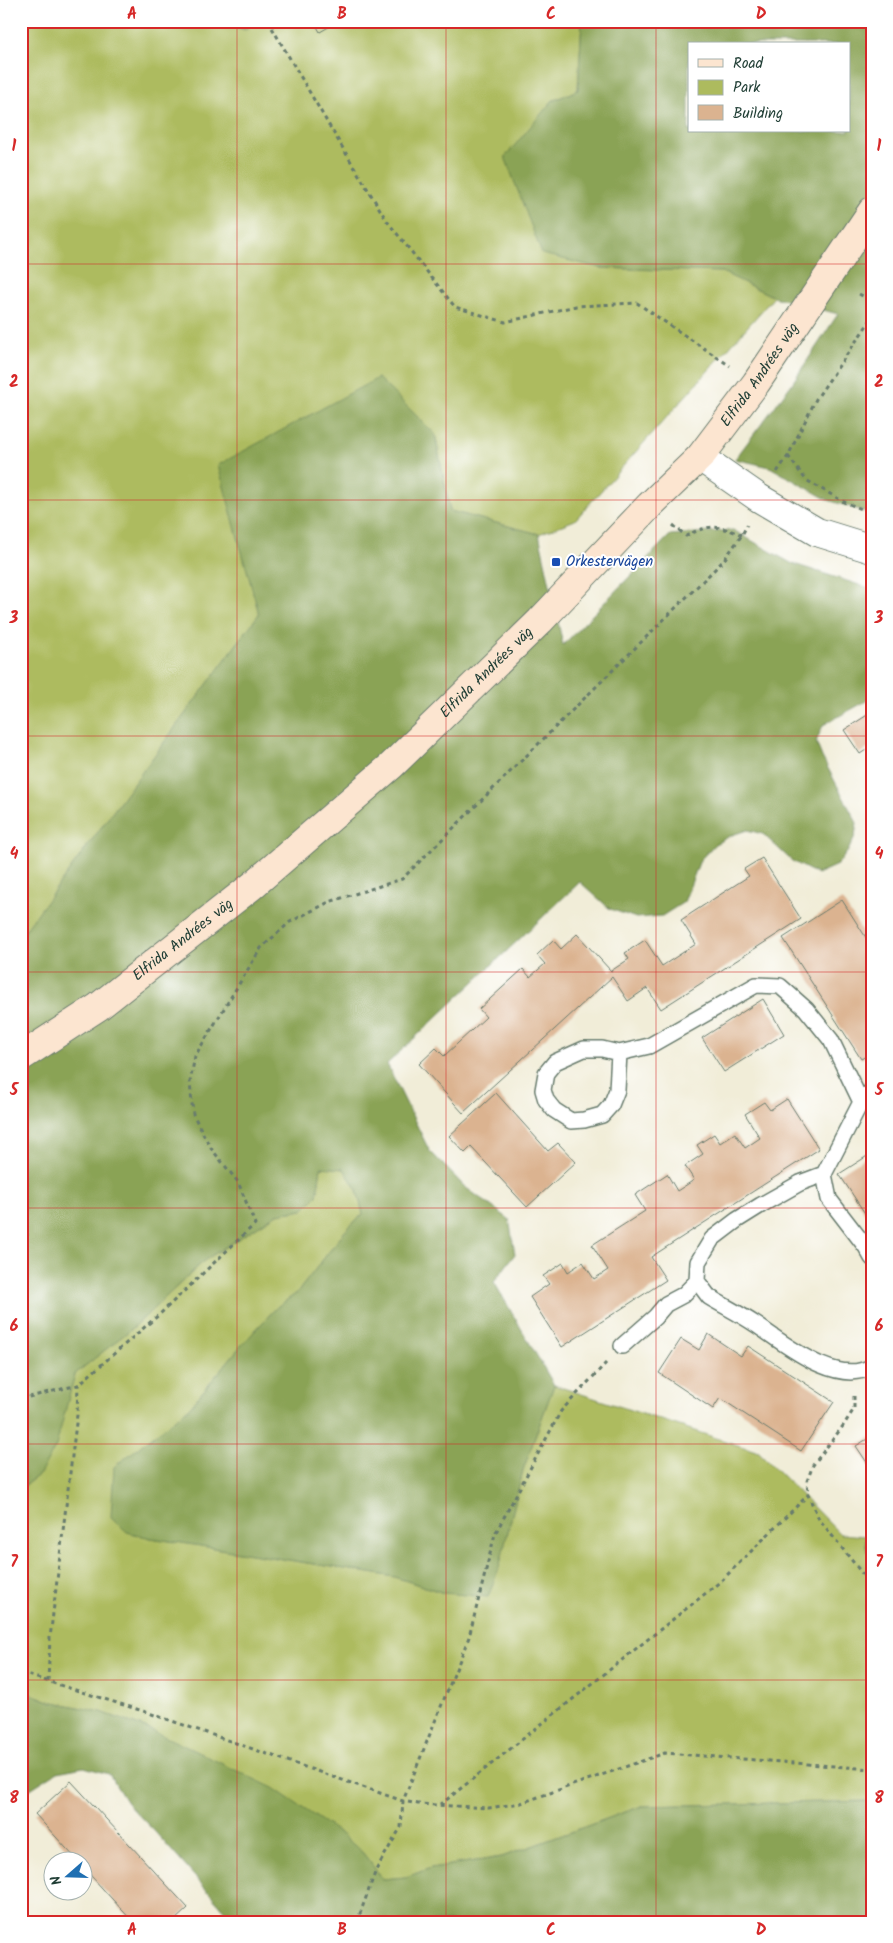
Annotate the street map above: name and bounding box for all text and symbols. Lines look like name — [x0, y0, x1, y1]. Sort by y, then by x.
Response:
text: A — [127, 2, 137, 27]
text: B — [337, 2, 347, 27]
text: C — [546, 2, 556, 27]
text: D — [756, 2, 767, 27]
legend — [688, 42, 850, 132]
text: Road — [733, 52, 764, 76]
text: Park — [733, 76, 761, 100]
text: Building — [733, 102, 783, 126]
text: 1 — [12, 134, 17, 159]
text: 1 — [877, 134, 882, 159]
street label: Elfrida Andrées väg — [715, 318, 805, 432]
text: 2 — [9, 370, 19, 395]
text: 2 — [874, 370, 884, 395]
place label: Orkestervägen — [566, 550, 653, 574]
marker: Orkestervägen — [550, 556, 562, 568]
text: 3 — [9, 606, 19, 631]
text: 3 — [874, 606, 884, 631]
street label: Elfrida Andrées väg — [434, 621, 539, 724]
text: 4 — [10, 842, 19, 867]
text: 4 — [875, 842, 884, 867]
street label: Elfrida Andrées väg — [127, 893, 239, 988]
text: 5 — [9, 1078, 20, 1103]
text: 5 — [874, 1078, 885, 1103]
text: 6 — [10, 1314, 19, 1339]
text: 6 — [875, 1314, 884, 1339]
text: 7 — [10, 1550, 18, 1575]
text: 7 — [875, 1550, 883, 1575]
text: 8 — [9, 1786, 19, 1811]
text: 8 — [874, 1786, 884, 1811]
north arrow — [42, 1850, 92, 1900]
text: N — [45, 1872, 69, 1888]
text: A — [127, 1918, 137, 1943]
text: B — [337, 1918, 347, 1943]
text: C — [546, 1918, 556, 1943]
text: D — [756, 1918, 767, 1943]

